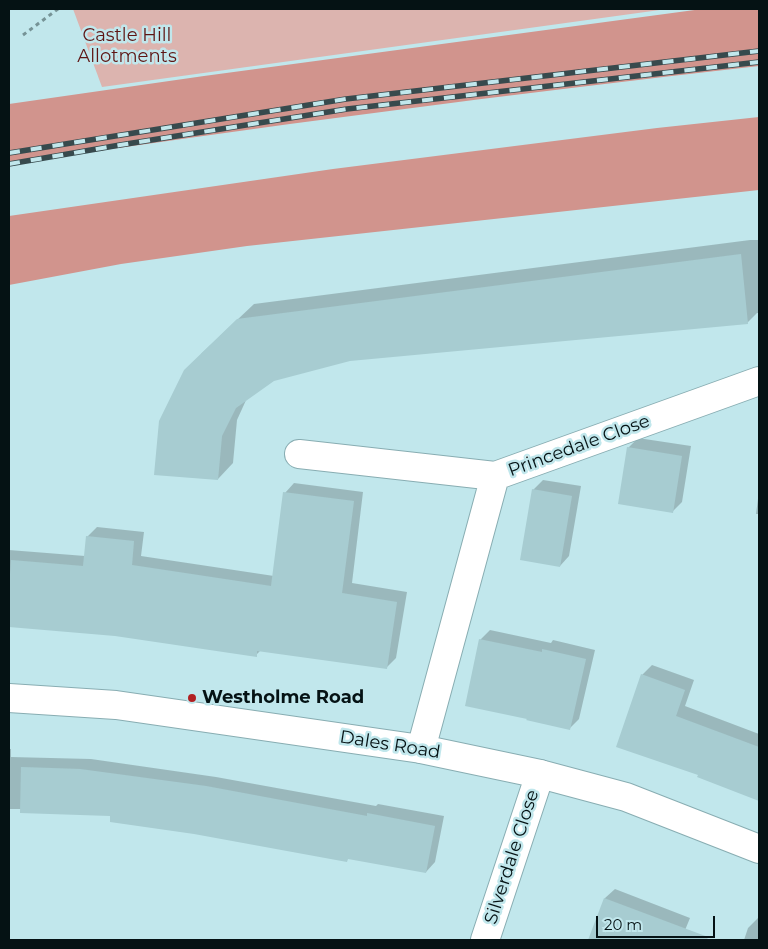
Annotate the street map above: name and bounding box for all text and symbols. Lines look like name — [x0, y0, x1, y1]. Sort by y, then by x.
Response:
park label: Castle Hill Allotments — [77, 25, 177, 68]
street label: Princedale Close — [505, 410, 653, 482]
place label: Westholme Road — [202, 687, 364, 709]
marker: Westholme Road — [186, 692, 198, 704]
street label: Dales Road — [338, 726, 442, 764]
street label: Silverdale Close — [480, 787, 544, 927]
scale bar — [598, 906, 717, 938]
text: 20 m — [604, 915, 642, 934]

